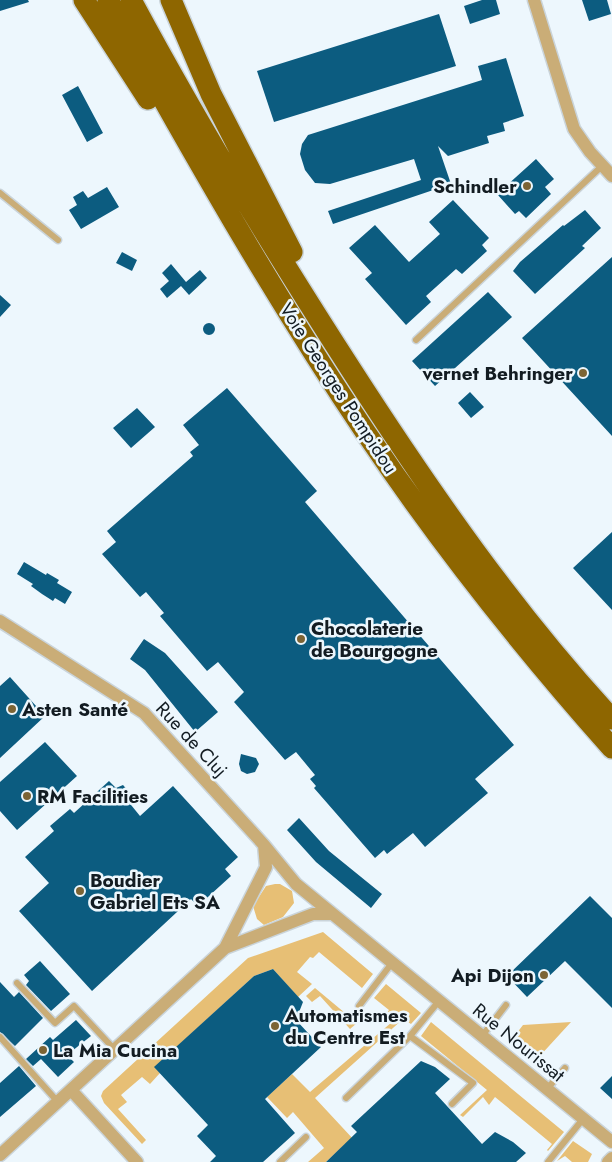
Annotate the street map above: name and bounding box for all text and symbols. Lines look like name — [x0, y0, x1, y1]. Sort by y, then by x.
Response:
place label: Schindler — [433, 173, 517, 200]
marker: Schindler — [521, 180, 533, 192]
street label: Voie Georges Pompidou — [273, 298, 404, 479]
place label: vernet Behringer — [421, 360, 573, 387]
marker: vernet Behringer — [577, 367, 589, 379]
place label: Chocolaterie de Bourgogne — [311, 615, 438, 664]
marker: Chocolaterie de Bourgogne — [295, 633, 307, 645]
place label: Asten Santé — [21, 696, 128, 723]
street label: Rue de Cluj — [150, 696, 234, 783]
marker: Asten Santé — [6, 703, 18, 715]
place label: RM Facilities — [37, 783, 148, 810]
marker: RM Facilities — [21, 790, 33, 802]
place label: Boudier Gabriel Ets SA — [90, 867, 220, 916]
marker: Boudier Gabriel Ets SA — [74, 885, 86, 897]
place label: Api Dijon — [450, 962, 534, 989]
marker: Api Dijon — [538, 969, 550, 981]
street label: Rue Nourissat — [467, 997, 571, 1088]
place label: Automatismes du Centre Est — [284, 1002, 408, 1051]
marker: Automatismes du Centre Est — [269, 1020, 281, 1032]
place label: La Mia Cucina — [53, 1037, 177, 1064]
marker: La Mia Cucina — [37, 1044, 49, 1056]

